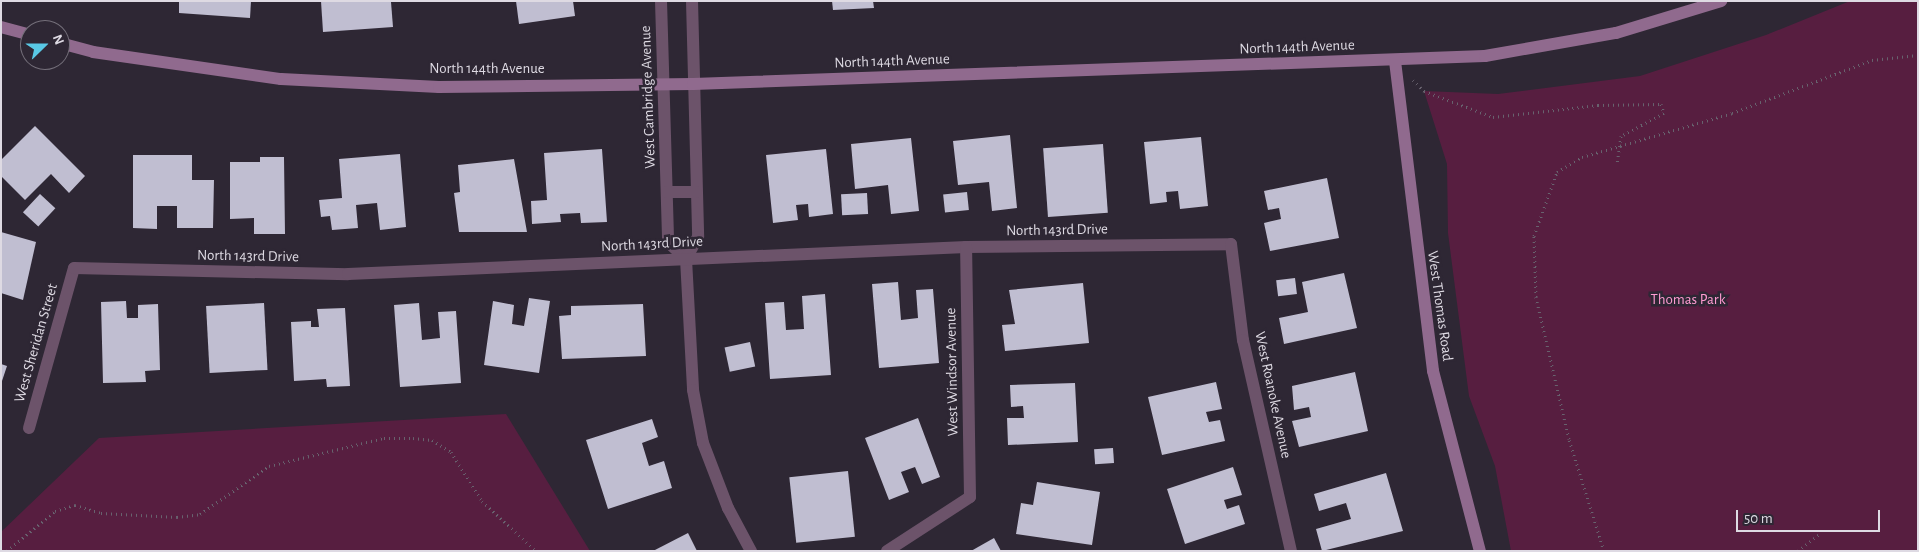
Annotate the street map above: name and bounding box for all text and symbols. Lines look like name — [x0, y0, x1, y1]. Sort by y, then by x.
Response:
north arrow — [20, 20, 70, 70]
street label: West Cambridge Avenue — [637, 25, 659, 169]
text: N — [50, 33, 66, 47]
street label: North 144th Avenue — [1239, 36, 1355, 58]
street label: North 144th Avenue — [834, 50, 950, 72]
street label: North 144th Avenue — [429, 60, 545, 78]
street label: North 143rd Drive — [1006, 220, 1108, 240]
street label: North 143rd Drive — [601, 232, 703, 256]
street label: North 143rd Drive — [197, 246, 299, 266]
street label: West Thomas Road — [1423, 250, 1457, 362]
street label: West Sheridan Street — [10, 282, 62, 404]
park label: Thomas Park — [1650, 291, 1726, 309]
street label: West Windsor Avenue — [942, 307, 962, 437]
street label: West Roanoke Avenue — [1251, 330, 1295, 460]
scale bar — [1739, 500, 1883, 532]
text: 50 m — [1744, 511, 1773, 526]

